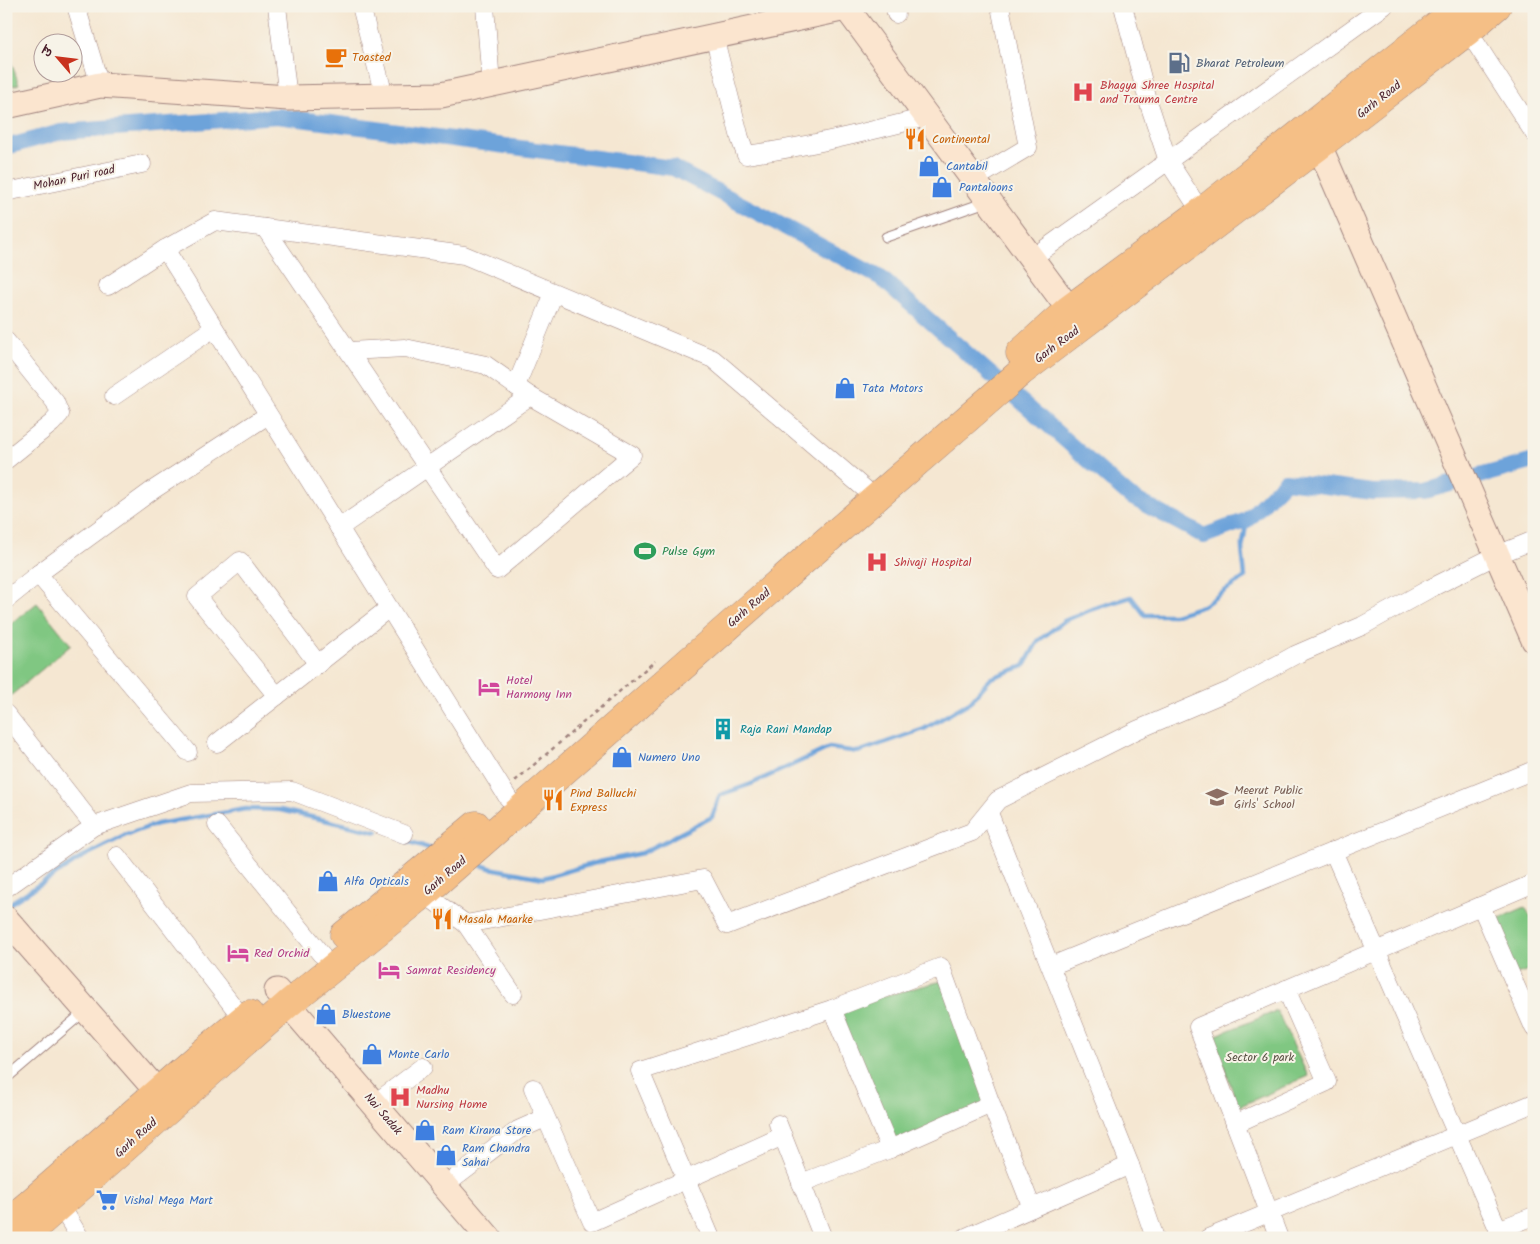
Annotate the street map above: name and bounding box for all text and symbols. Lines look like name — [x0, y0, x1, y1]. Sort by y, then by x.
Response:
north arrow — [32, 32, 82, 82]
text: उ — [36, 40, 61, 61]
cafe icon: Toasted — [323, 44, 349, 70]
place label: Toasted — [352, 48, 392, 67]
fuel station icon: Bharat Petroleum — [1166, 50, 1192, 76]
place label: Bharat Petroleum — [1196, 54, 1285, 73]
place label: Bhagya Shree Hospital and Trauma Centre — [1100, 76, 1214, 109]
street label: Garh Road — [1353, 76, 1406, 124]
hospital icon: Bhagya Shree Hospital and Trauma Centre — [1070, 79, 1096, 105]
restaurant icon: Continental — [902, 126, 928, 152]
place label: Continental — [932, 130, 990, 149]
shop icon: Cantabil — [916, 153, 942, 179]
place label: Cantabil — [946, 157, 988, 176]
street label: Mohan Puri road — [31, 160, 118, 196]
shop icon: Pantaloons — [929, 174, 955, 200]
place label: Pantaloons — [959, 178, 1013, 197]
street label: Garh Road — [1030, 321, 1084, 368]
shop icon: Tata Motors — [832, 375, 858, 401]
place label: Tata Motors — [862, 379, 923, 398]
sports icon: Pulse Gym — [632, 538, 658, 564]
place label: Pulse Gym — [662, 542, 716, 561]
hospital icon: Shivaji Hospital — [864, 549, 890, 575]
place label: Shivaji Hospital — [894, 553, 972, 572]
street label: Garh Road — [723, 583, 776, 632]
place label: Hotel Harmony Inn — [506, 671, 572, 704]
hotel icon: Hotel Harmony Inn — [476, 674, 502, 700]
building icon: Raja Rani Mandap — [710, 716, 736, 742]
place label: Raja Rani Mandap — [740, 720, 832, 739]
shop icon: Numero Uno — [609, 744, 635, 770]
place label: Numero Uno — [638, 748, 700, 767]
place label: Meerut Public Girls' School — [1234, 781, 1303, 814]
place label: Pind Balluchi Express — [570, 784, 637, 817]
school or university icon: Meerut Public Girls' School — [1204, 784, 1230, 810]
restaurant icon: Pind Balluchi Express — [540, 787, 566, 813]
street label: Garh Road — [419, 851, 472, 900]
shop icon: Alfa Opticals — [315, 868, 341, 894]
place label: Alfa Opticals — [344, 872, 409, 891]
restaurant icon: Masala Maarke — [429, 906, 455, 932]
place label: Masala Maarke — [458, 910, 534, 929]
hotel icon: Red Orchid — [225, 940, 251, 966]
place label: Red Orchid — [254, 944, 310, 963]
hotel icon: Samrat Residency — [376, 957, 402, 983]
place label: Samrat Residency — [406, 961, 496, 980]
shop icon: Bluestone — [313, 1001, 339, 1027]
place label: Bluestone — [342, 1005, 391, 1024]
shop icon: Monte Carlo — [359, 1041, 385, 1067]
place label: Monte Carlo — [388, 1045, 449, 1064]
park label: Sector 6 park — [1226, 1048, 1295, 1067]
place label: Madhu Nursing Home — [416, 1081, 488, 1114]
hospital icon: Madhu Nursing Home — [387, 1084, 413, 1110]
street label: Nai Sadak — [359, 1089, 407, 1140]
street label: Garh Road — [110, 1113, 163, 1163]
shop icon: Ram Kirana Store — [412, 1117, 438, 1143]
place label: Ram Kirana Store — [442, 1121, 532, 1140]
place label: Ram Chandra Sahai — [462, 1139, 531, 1172]
shop icon: Ram Chandra Sahai — [433, 1142, 459, 1168]
supermarket icon: Vishal Mega Mart — [94, 1187, 120, 1213]
place label: Vishal Mega Mart — [124, 1191, 213, 1210]

